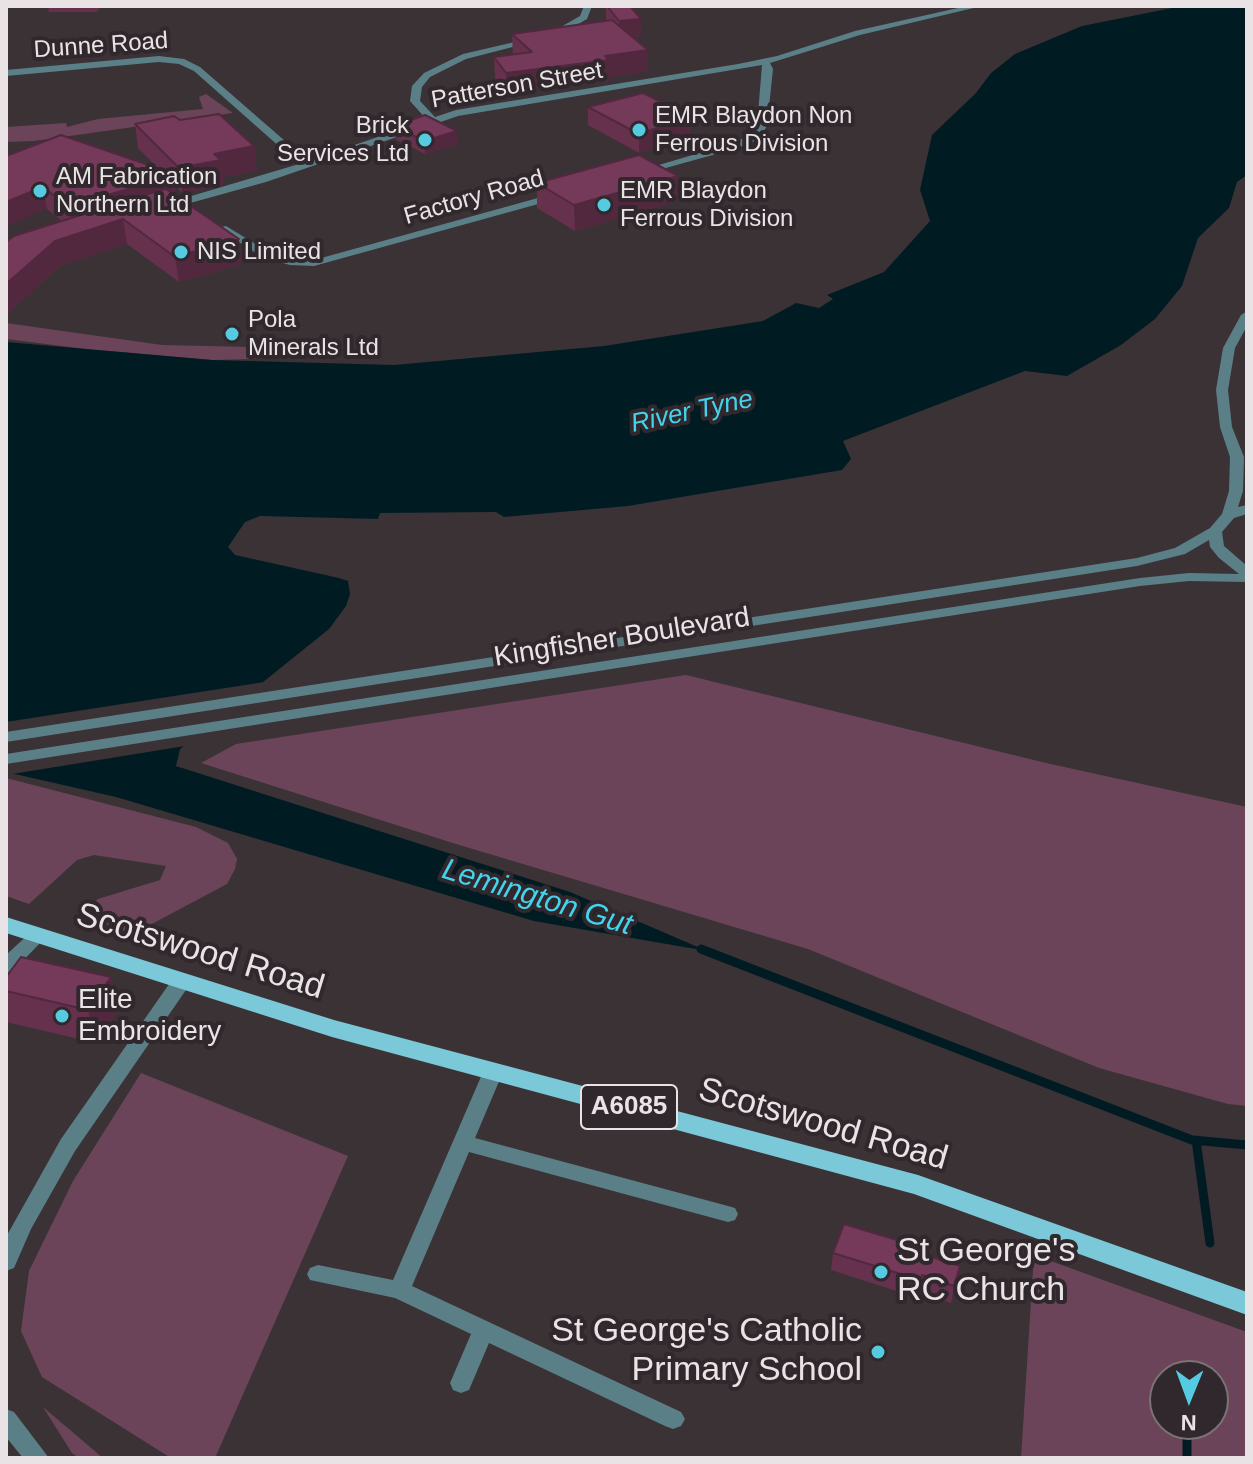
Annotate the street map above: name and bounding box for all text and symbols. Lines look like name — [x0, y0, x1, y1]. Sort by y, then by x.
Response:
street label: Dunne Road — [33, 27, 169, 65]
street label: Patterson Street — [429, 57, 605, 115]
place label: EMR Blaydon Non Ferrous Division — [655, 102, 852, 158]
place label: Brick Services Ltd — [277, 112, 409, 168]
marker: EMR Blaydon Non Ferrous Division — [630, 121, 648, 139]
marker: Brick Services Ltd — [416, 131, 434, 149]
place label: AM Fabrication Northern Ltd — [56, 163, 217, 219]
street label: Factory Road — [401, 164, 547, 232]
place label: EMR Blaydon Ferrous Division — [620, 177, 793, 233]
marker: AM Fabrication Northern Ltd — [31, 182, 49, 200]
marker: EMR Blaydon Ferrous Division — [595, 196, 613, 214]
place label: NIS Limited — [197, 238, 321, 266]
marker: NIS Limited — [172, 243, 190, 261]
place label: Pola Minerals Ltd — [248, 306, 379, 362]
marker: Pola Minerals Ltd — [223, 325, 241, 343]
water label: River Tyne — [628, 384, 756, 440]
street label: Kingfisher Boulevard — [492, 601, 752, 675]
water label: Lemington Gut — [438, 852, 636, 944]
street label: Scotswood Road — [71, 895, 329, 1009]
place label: Elite Embroidery — [78, 983, 221, 1049]
marker: Elite Embroidery — [53, 1007, 71, 1025]
street label: Scotswood Road — [694, 1070, 952, 1180]
road number: A6085 — [581, 1085, 677, 1129]
place label: St George's RC Church — [897, 1232, 1075, 1312]
marker: St George's RC Church — [872, 1263, 890, 1281]
place label: St George's Catholic Primary School — [551, 1312, 862, 1392]
marker: St George's Catholic Primary School — [869, 1343, 887, 1361]
north arrow — [1149, 1360, 1229, 1440]
text: N — [1180, 1410, 1197, 1435]

